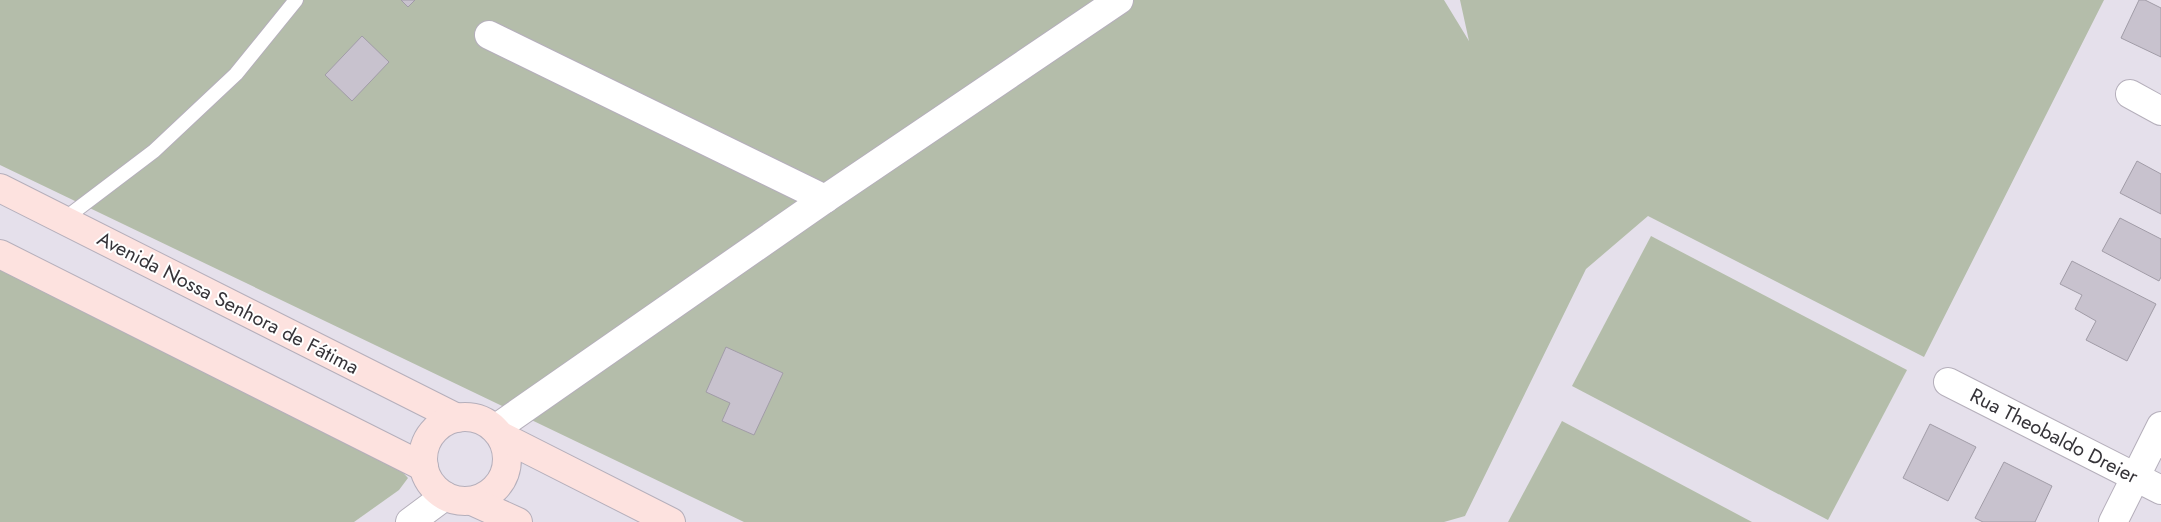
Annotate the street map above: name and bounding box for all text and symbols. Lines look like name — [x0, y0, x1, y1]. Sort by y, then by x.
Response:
street label: Avenida Nossa Senhora de Fátima — [92, 224, 364, 382]
street label: Rua Theobaldo Dreier — [1965, 381, 2143, 491]

